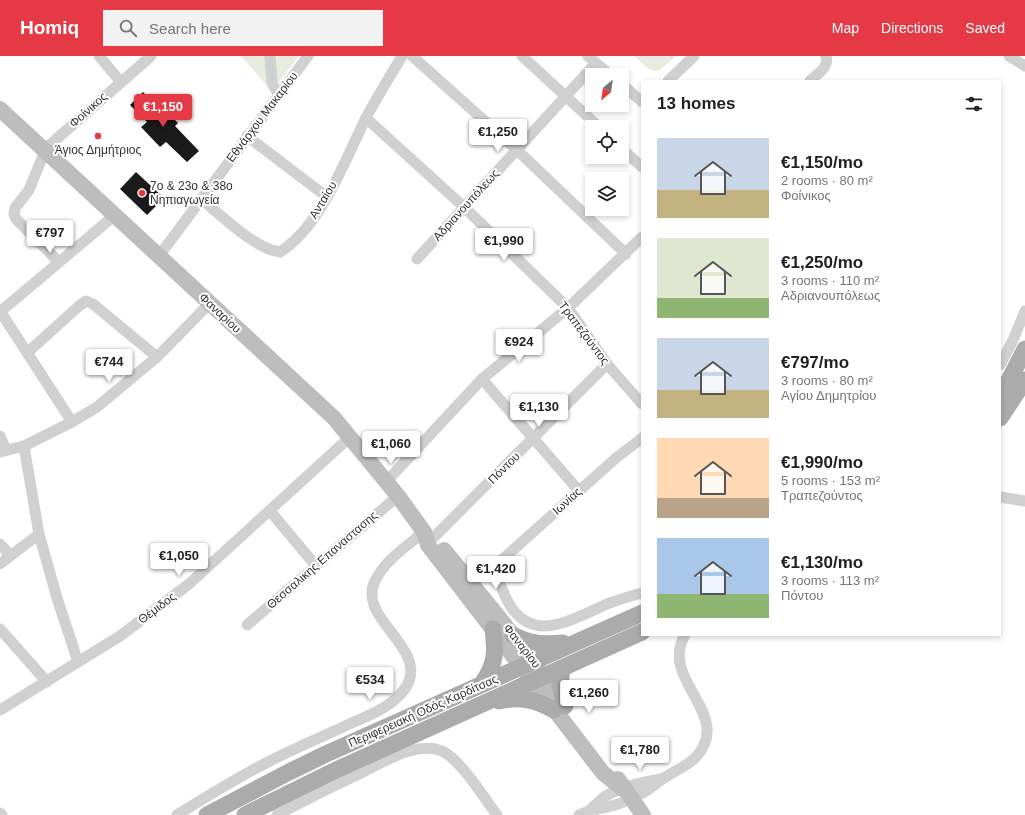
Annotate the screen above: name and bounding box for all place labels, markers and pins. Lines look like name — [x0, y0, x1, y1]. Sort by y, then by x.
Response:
pin: €1,150 — [130, 94, 196, 128]
pin: €1,250 — [465, 119, 531, 153]
marker: Άγιος Δημήτριος — [93, 131, 103, 141]
place label: Άγιος Δημήτριος — [55, 143, 141, 157]
place label: 7ο & 23ο & 38ο Νηπιαγωγεία — [150, 179, 233, 207]
marker: 7ο & 23ο & 38ο Νηπιαγωγεία — [137, 188, 147, 198]
pin: €797 — [26, 220, 74, 254]
pin: €1,990 — [471, 228, 537, 262]
pin: €924 — [495, 329, 543, 363]
pin: €744 — [85, 349, 133, 383]
pin: €1,130 — [506, 394, 572, 428]
pin: €1,060 — [358, 431, 424, 465]
pin: €1,050 — [146, 543, 212, 577]
pin: €1,420 — [463, 556, 529, 590]
pin: €534 — [346, 667, 394, 701]
pin: €1,260 — [556, 680, 622, 714]
pin: €1,780 — [607, 737, 673, 771]

